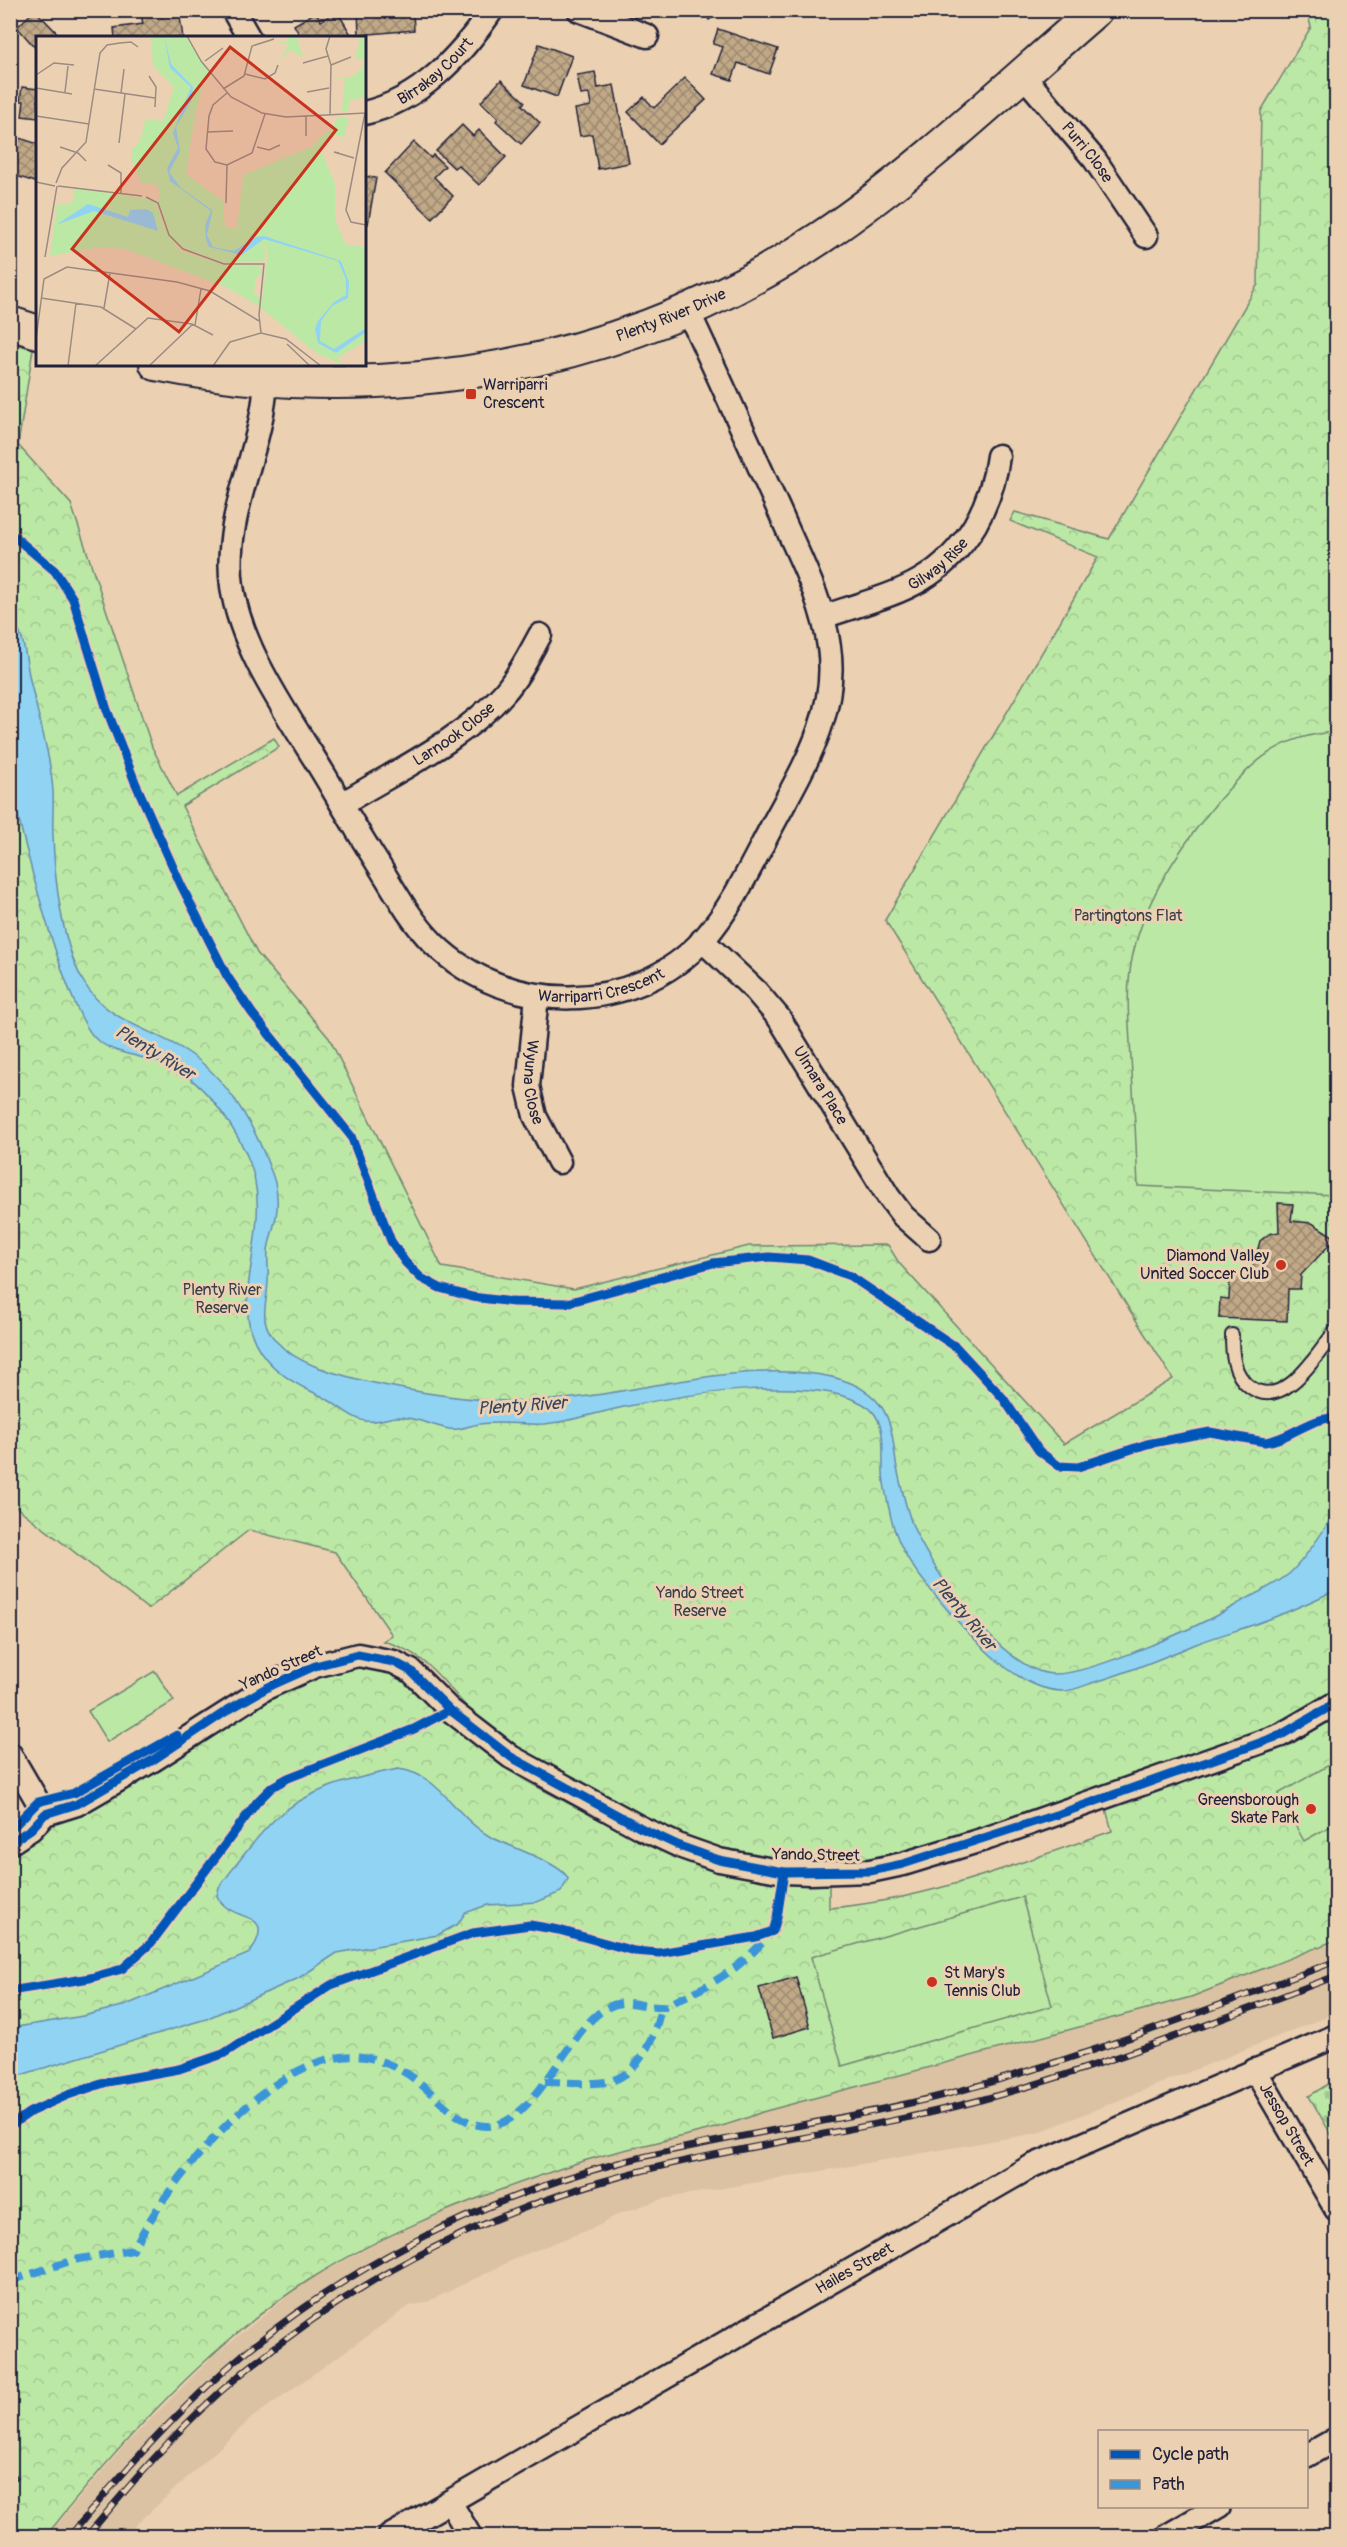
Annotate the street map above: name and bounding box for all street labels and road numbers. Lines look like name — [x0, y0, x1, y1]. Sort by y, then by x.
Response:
street label: Birrakay Court — [394, 33, 478, 109]
street label: Purri Close — [1057, 118, 1117, 187]
street label: Plenty River Drive — [613, 284, 729, 346]
street label: Gilway Rise — [904, 534, 973, 595]
street label: Larnook Close — [409, 698, 499, 770]
street label: Warriparri Crescent — [537, 963, 668, 1007]
street label: Wyuna Close — [518, 1039, 548, 1128]
street label: Ulmara Place — [789, 1042, 852, 1129]
street label: Yando Street — [236, 1641, 326, 1695]
street label: Yando Street — [771, 1844, 861, 1866]
street label: Jessop Street — [1255, 2079, 1319, 2170]
street label: Hailes Street — [812, 2238, 897, 2299]

